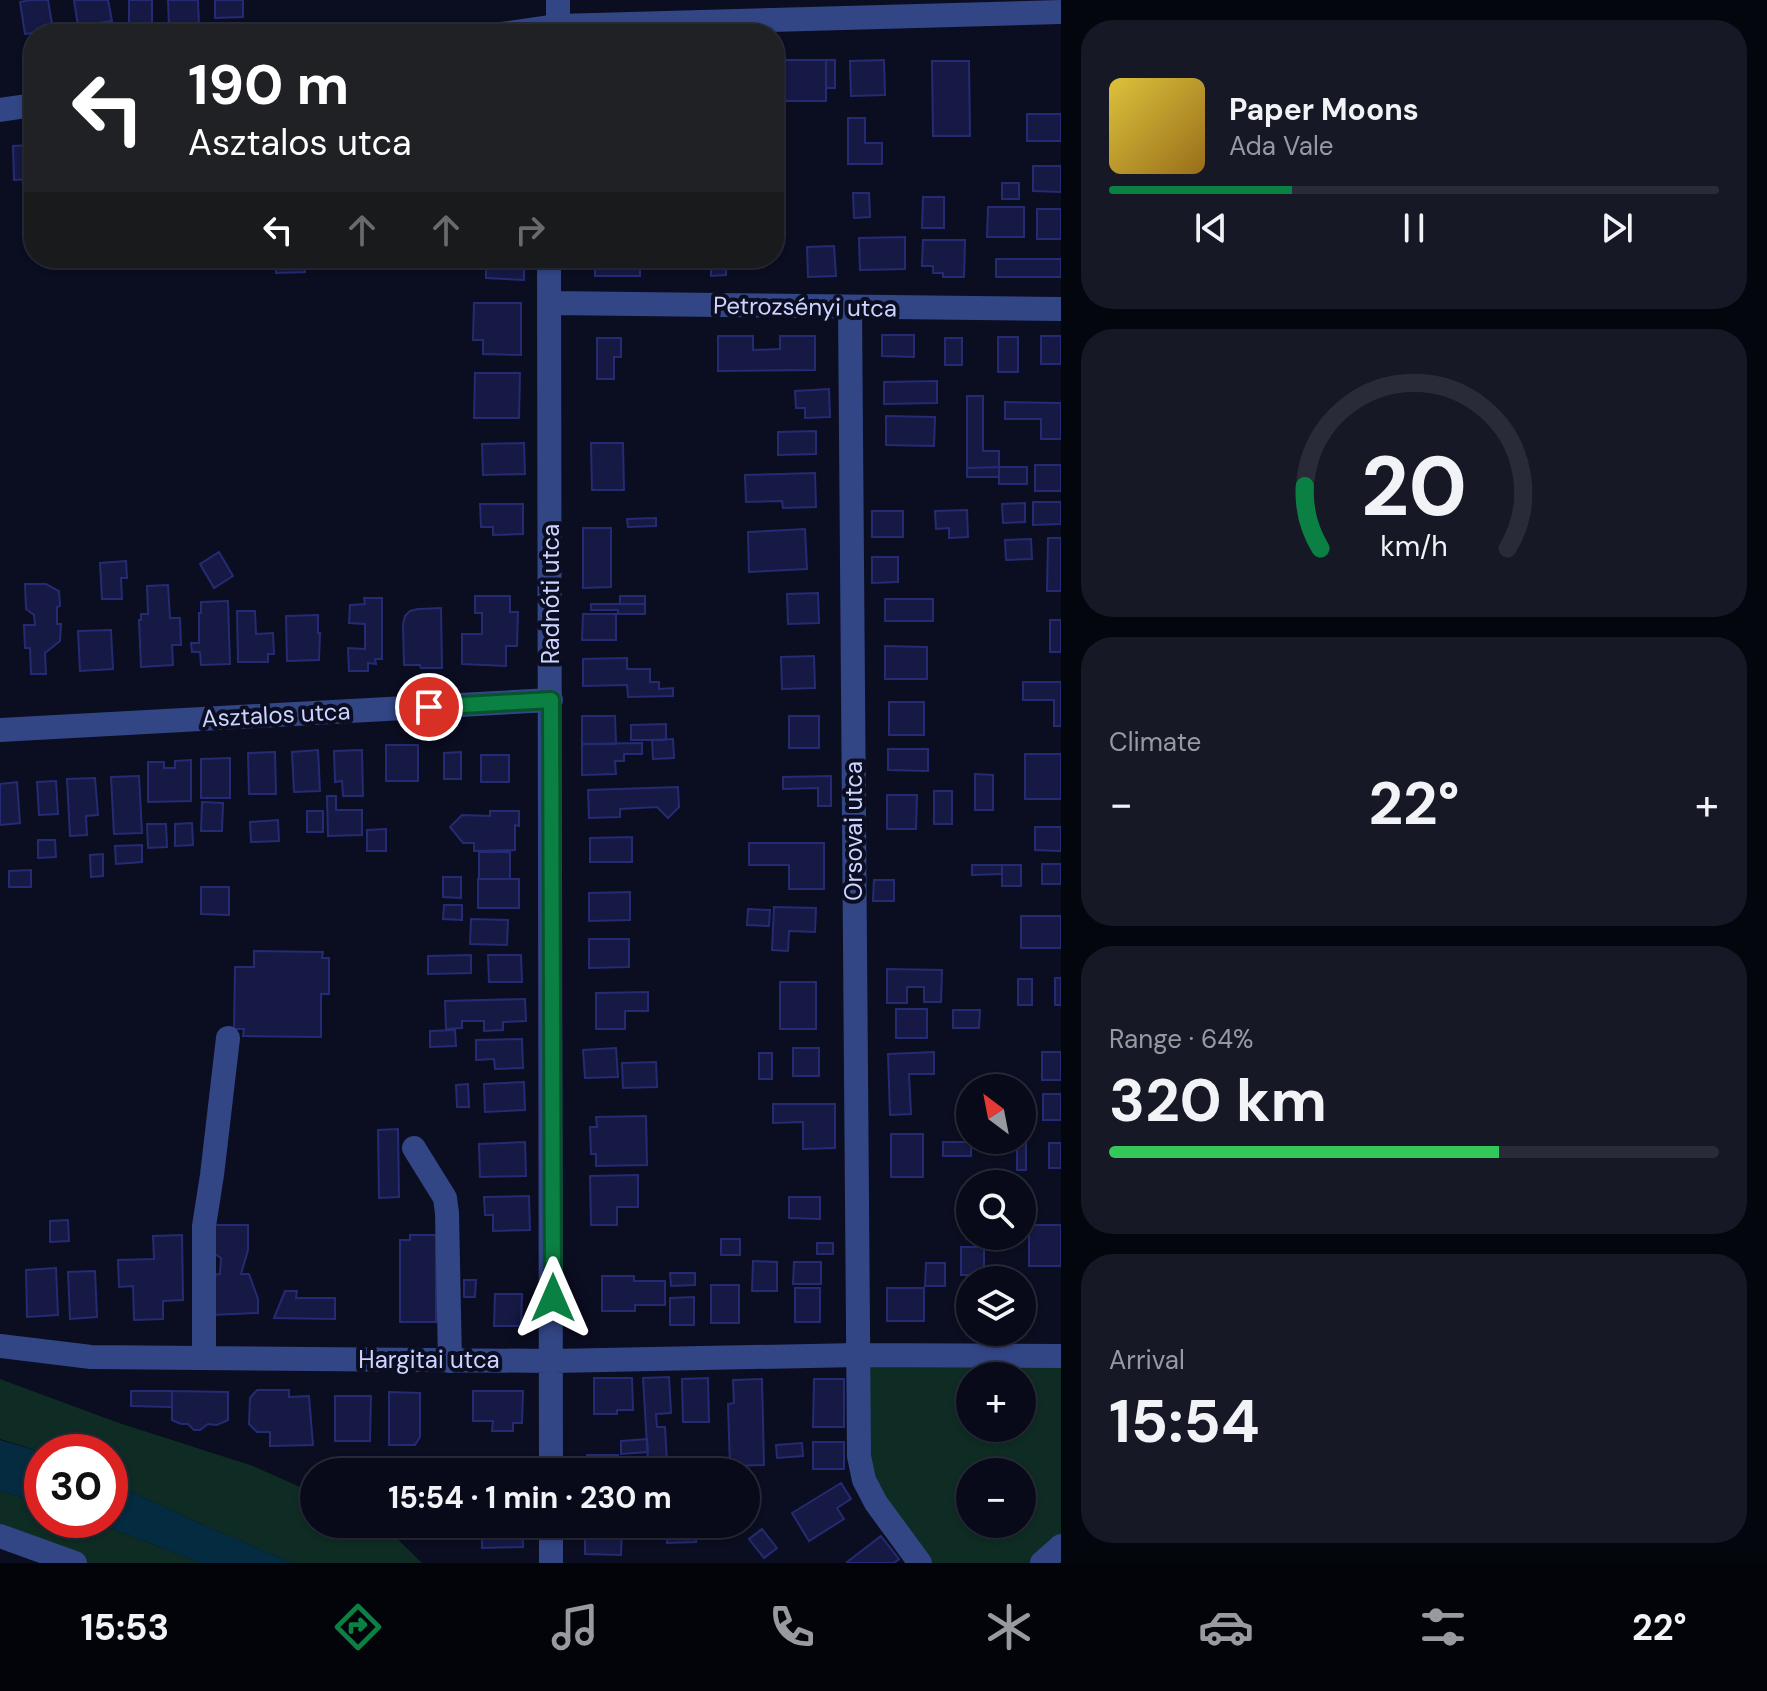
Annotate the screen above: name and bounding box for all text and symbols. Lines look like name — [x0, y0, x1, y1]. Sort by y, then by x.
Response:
text: 190 m — [188, 48, 349, 121]
icon: left — [56, 56, 160, 160]
text: Paper Moons — [1229, 90, 1419, 129]
text: Asztalos utca — [188, 119, 412, 166]
text: Ada Vale — [1229, 129, 1334, 163]
icon: previous — [1189, 206, 1233, 250]
icon: pause — [1392, 206, 1436, 250]
icon: next — [1595, 206, 1639, 250]
icon: left — [256, 208, 300, 252]
icon: ahead — [340, 208, 384, 252]
icon: ahead — [424, 208, 468, 252]
icon: right — [508, 208, 552, 252]
street label: Petrozsényi utca — [713, 289, 897, 324]
text: 20 — [1361, 431, 1467, 540]
street label: Radnóti utca — [535, 524, 566, 664]
text: km/h — [1380, 528, 1448, 565]
pin — [395, 673, 463, 741]
icon: arrive — [407, 685, 451, 729]
street label: Asztalos utca — [201, 695, 351, 734]
text: Climate — [1109, 725, 1201, 759]
street label: Orsovai utca — [838, 761, 869, 901]
text: 22° — [1368, 764, 1460, 843]
text: − — [1109, 775, 1133, 833]
text: + — [1695, 775, 1719, 833]
text: Range · 64% — [1109, 1022, 1253, 1056]
text: 320 km — [1109, 1061, 1327, 1140]
north arrow — [956, 1074, 1036, 1154]
map controls — [956, 1074, 1036, 1538]
button: search — [956, 1170, 1036, 1250]
position arrow — [511, 1256, 595, 1340]
button: layers — [956, 1266, 1036, 1346]
text: Arrival — [1109, 1343, 1185, 1377]
street label: Hargitai utca — [358, 1344, 500, 1375]
button: + — [956, 1362, 1036, 1442]
text: 15:54 — [1109, 1382, 1260, 1461]
speed limit sign: 30 — [24, 1434, 128, 1538]
button: − — [956, 1458, 1036, 1538]
text: 15:54 · 1 min · 230 m — [388, 1478, 672, 1517]
icon: directions — [330, 1599, 386, 1655]
icon: music — [547, 1599, 603, 1655]
icon: phone — [764, 1599, 820, 1655]
icon: climate — [981, 1599, 1037, 1655]
icon: car — [1198, 1599, 1254, 1655]
icon: filters — [1415, 1599, 1471, 1655]
text: 15:53 — [80, 1604, 169, 1651]
text: 22° — [1632, 1604, 1687, 1651]

